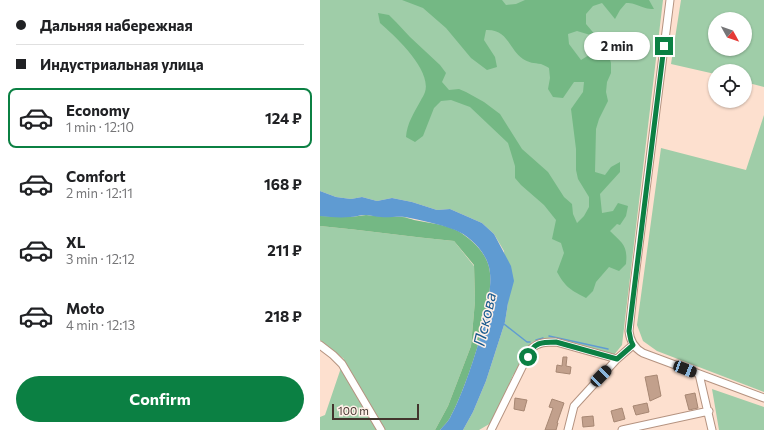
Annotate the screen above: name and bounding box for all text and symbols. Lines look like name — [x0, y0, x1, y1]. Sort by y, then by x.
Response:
north arrow — [708, 12, 752, 56]
map controls — [708, 12, 752, 108]
text: Дальняя набережная — [40, 16, 193, 34]
callout: 2 min — [584, 32, 650, 60]
route end — [655, 37, 673, 55]
text: 2 min — [601, 38, 633, 54]
text: Индустриальная улица — [40, 55, 204, 73]
button: locate — [708, 64, 752, 108]
icon: car — [18, 100, 54, 136]
text: Economy — [66, 101, 130, 119]
text: 124 ₽ — [265, 109, 302, 127]
text: 1 min · 12:10 — [66, 119, 134, 135]
icon: car — [18, 166, 54, 202]
text: Comfort — [66, 167, 126, 185]
text: 168 ₽ — [264, 175, 302, 193]
text: 2 min · 12:11 — [66, 185, 133, 201]
icon: car — [18, 232, 54, 268]
text: XL — [66, 233, 85, 251]
text: 211 ₽ — [267, 241, 302, 259]
text: 3 min · 12:12 — [66, 251, 135, 267]
water label: Пскова — [469, 290, 499, 348]
icon: car — [18, 298, 54, 334]
text: Moto — [66, 299, 105, 317]
text: 218 ₽ — [265, 307, 302, 325]
text: 4 min · 12:13 — [66, 317, 135, 333]
route start — [519, 348, 537, 366]
car — [672, 359, 698, 379]
car — [588, 363, 614, 389]
button: Confirm — [16, 376, 304, 422]
scale bar — [332, 402, 419, 421]
text: 100 m — [338, 404, 369, 417]

